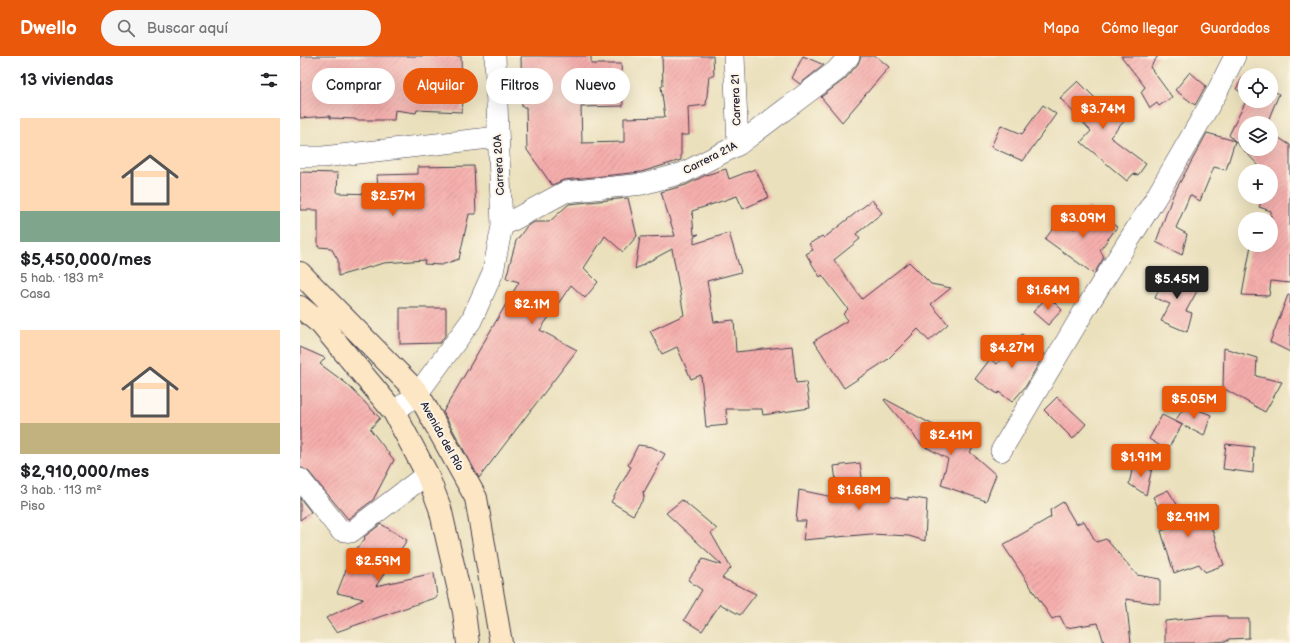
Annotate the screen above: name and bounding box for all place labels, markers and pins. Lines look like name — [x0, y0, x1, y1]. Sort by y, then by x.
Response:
pin: $3.74M — [1070, 96, 1136, 130]
pin: $2.57M — [360, 183, 426, 217]
pin: $3.09M — [1050, 205, 1116, 239]
pin: $5.45M — [1144, 266, 1210, 300]
pin: $1.64M — [1015, 277, 1081, 311]
pin: $2.1M — [504, 291, 560, 325]
pin: $4.27M — [979, 335, 1045, 369]
pin: $5.05M — [1161, 386, 1227, 420]
pin: $2.41M — [918, 422, 984, 456]
pin: $1.91M — [1108, 444, 1174, 478]
pin: $1.68M — [826, 477, 892, 511]
pin: $2.91M — [1155, 504, 1221, 538]
pin: $2.59M — [345, 548, 411, 582]

